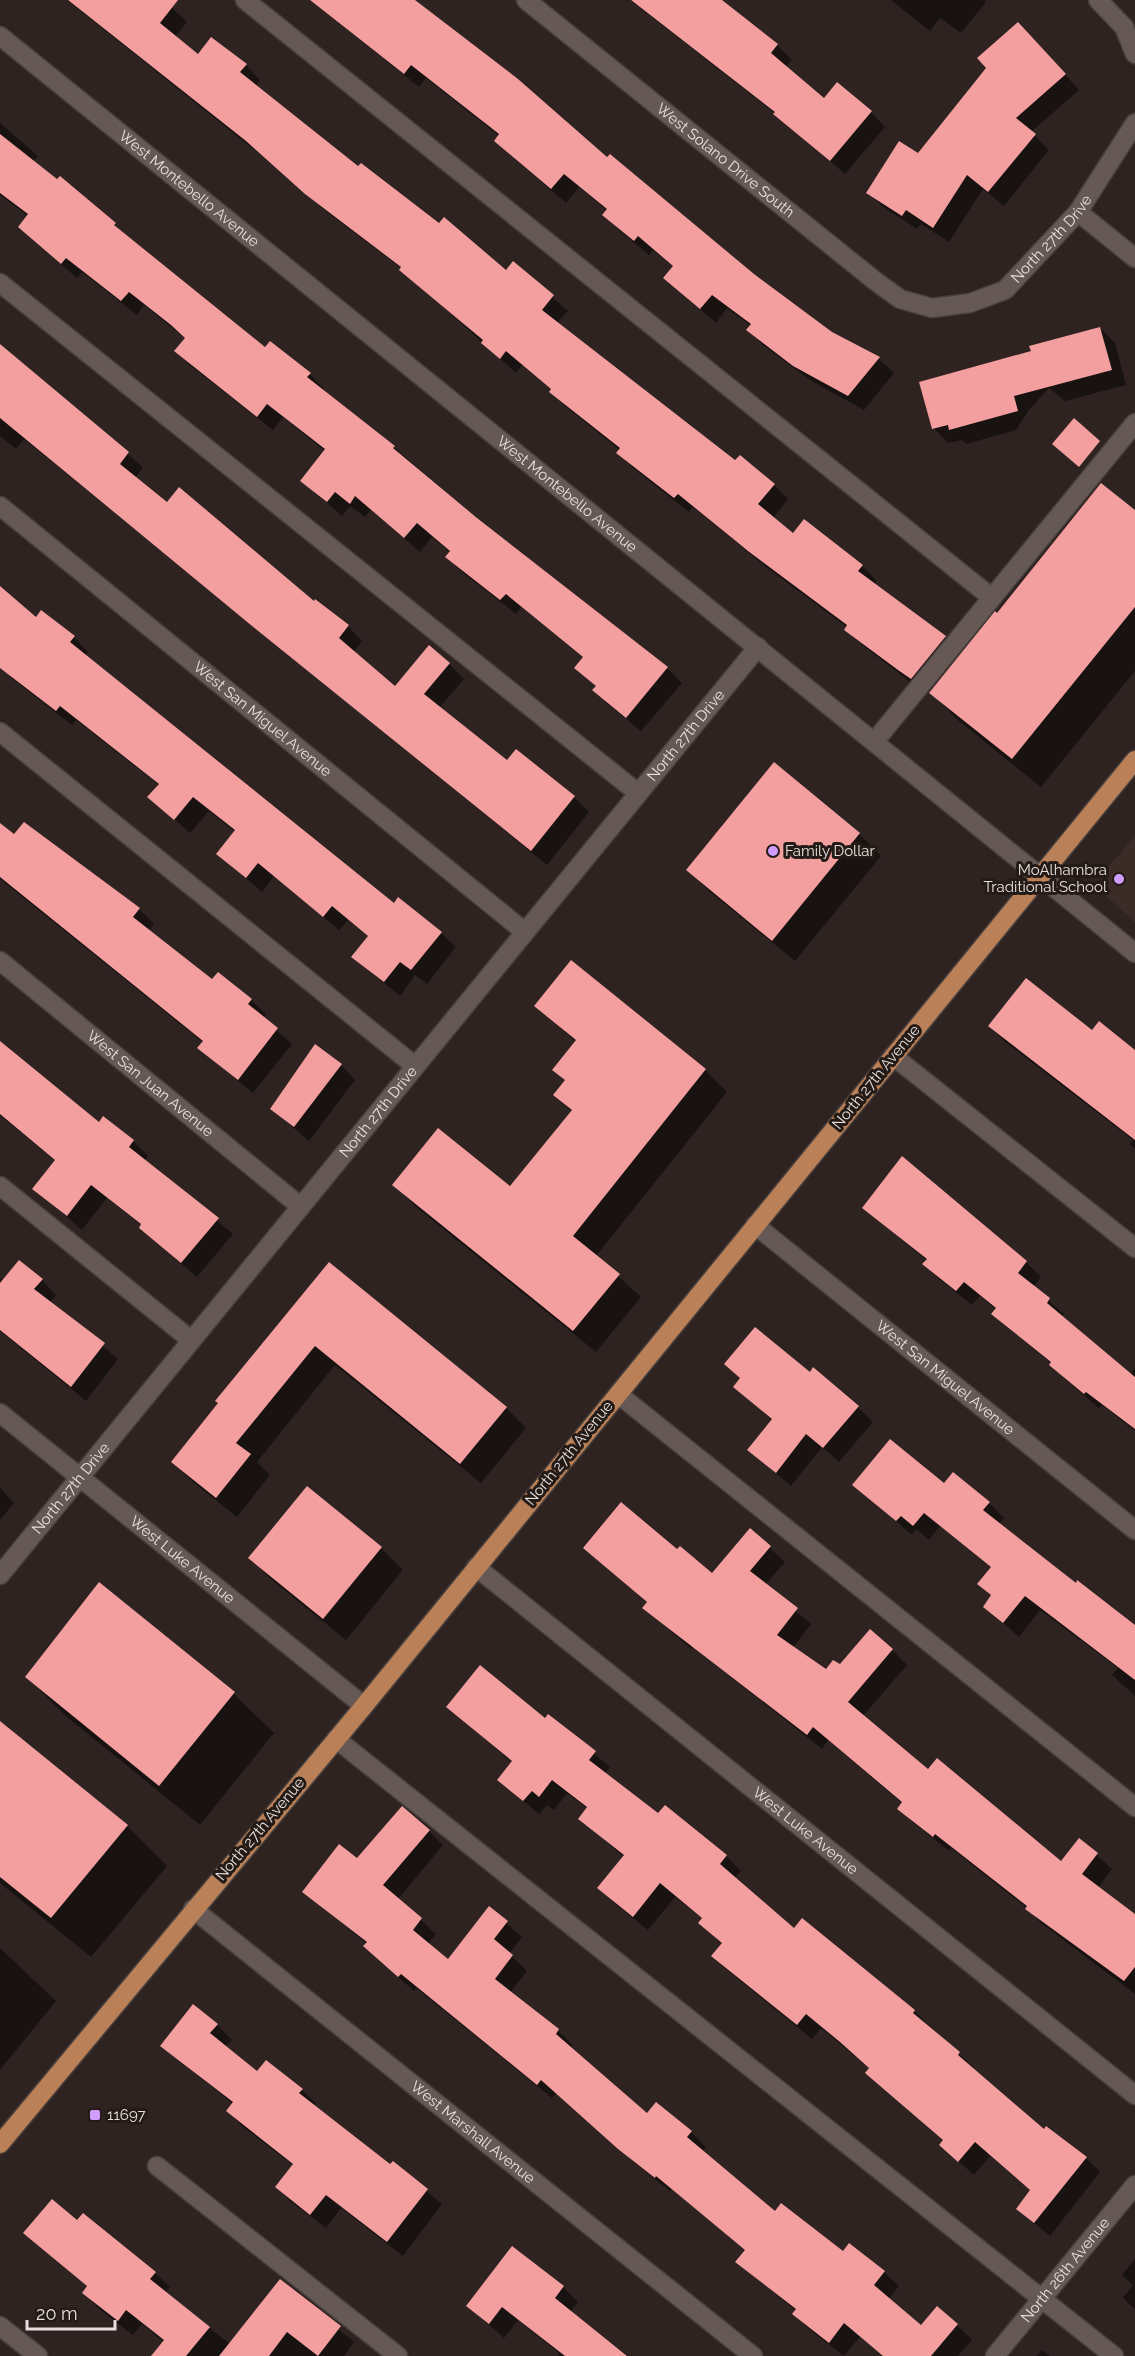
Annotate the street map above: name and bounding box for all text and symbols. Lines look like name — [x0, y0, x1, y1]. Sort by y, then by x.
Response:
street label: West Solano Drive South — [653, 100, 798, 221]
street label: West Montebello Avenue — [115, 127, 263, 251]
street label: North 27th Drive — [1007, 191, 1096, 287]
street label: West Montebello Avenue — [493, 432, 641, 556]
street label: West San Miguel Avenue — [190, 658, 335, 780]
street label: North 27th Drive — [643, 686, 728, 785]
place label: Family Dollar — [785, 842, 875, 860]
marker: Family Dollar — [766, 844, 780, 858]
place label: MoAlhambra Traditional School — [984, 861, 1108, 896]
marker: MoAlhambra Traditional School — [1112, 872, 1126, 886]
street label: North 27th Avenue — [828, 1021, 924, 1133]
street label: West San Juan Avenue — [83, 1027, 217, 1141]
street label: North 27th Drive — [336, 1062, 421, 1161]
street label: West San Miguel Avenue — [872, 1317, 1018, 1439]
street label: North 27th Avenue — [521, 1397, 617, 1509]
street label: North 27th Drive — [28, 1439, 114, 1538]
street label: West Luke Avenue — [126, 1512, 239, 1608]
street label: North 27th Avenue — [212, 1774, 308, 1884]
street label: West Luke Avenue — [749, 1783, 862, 1879]
street label: West Marshall Avenue — [407, 2077, 539, 2188]
place label: 11697 — [107, 2106, 146, 2124]
marker: 11697 — [88, 2108, 102, 2122]
street label: North 26th Avenue — [1017, 2214, 1114, 2326]
scale bar — [27, 2293, 116, 2331]
text: 20 m — [36, 2303, 78, 2324]

